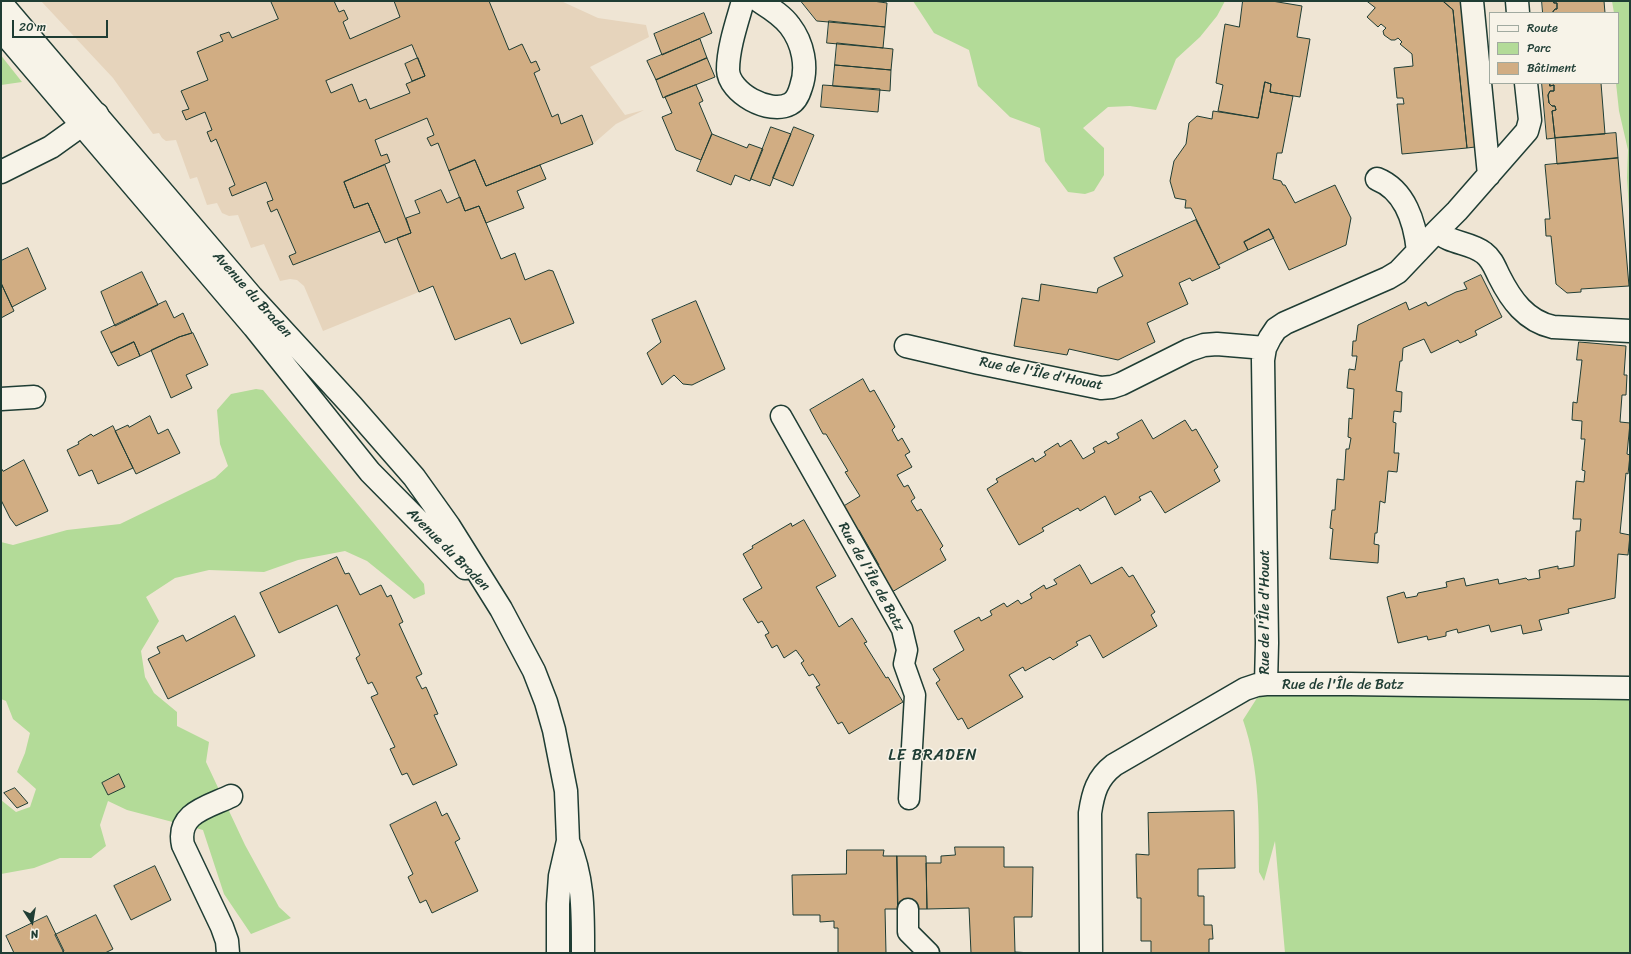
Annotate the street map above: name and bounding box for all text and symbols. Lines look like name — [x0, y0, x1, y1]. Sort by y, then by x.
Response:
scale bar — [14, 12, 110, 38]
legend — [1489, 12, 1619, 84]
text: 20 m — [19, 16, 46, 38]
text: Route — [1527, 17, 1558, 39]
text: Parc — [1527, 37, 1551, 59]
text: Bâtiment — [1527, 57, 1576, 79]
street label: Avenue du Braden — [209, 248, 295, 342]
street label: Rue de l'Île d'Houat — [978, 354, 1104, 394]
street label: Avenue du Braden — [403, 505, 493, 595]
street label: Rue de l'Île de Batz — [834, 520, 908, 634]
street label: Rue de l'Île d'Houat — [1257, 550, 1273, 674]
street label: Rue de l'Île de Batz — [1282, 677, 1404, 693]
district label: LE BRADEN — [888, 746, 978, 766]
north arrow — [12, 902, 52, 942]
text: N — [29, 924, 40, 944]

